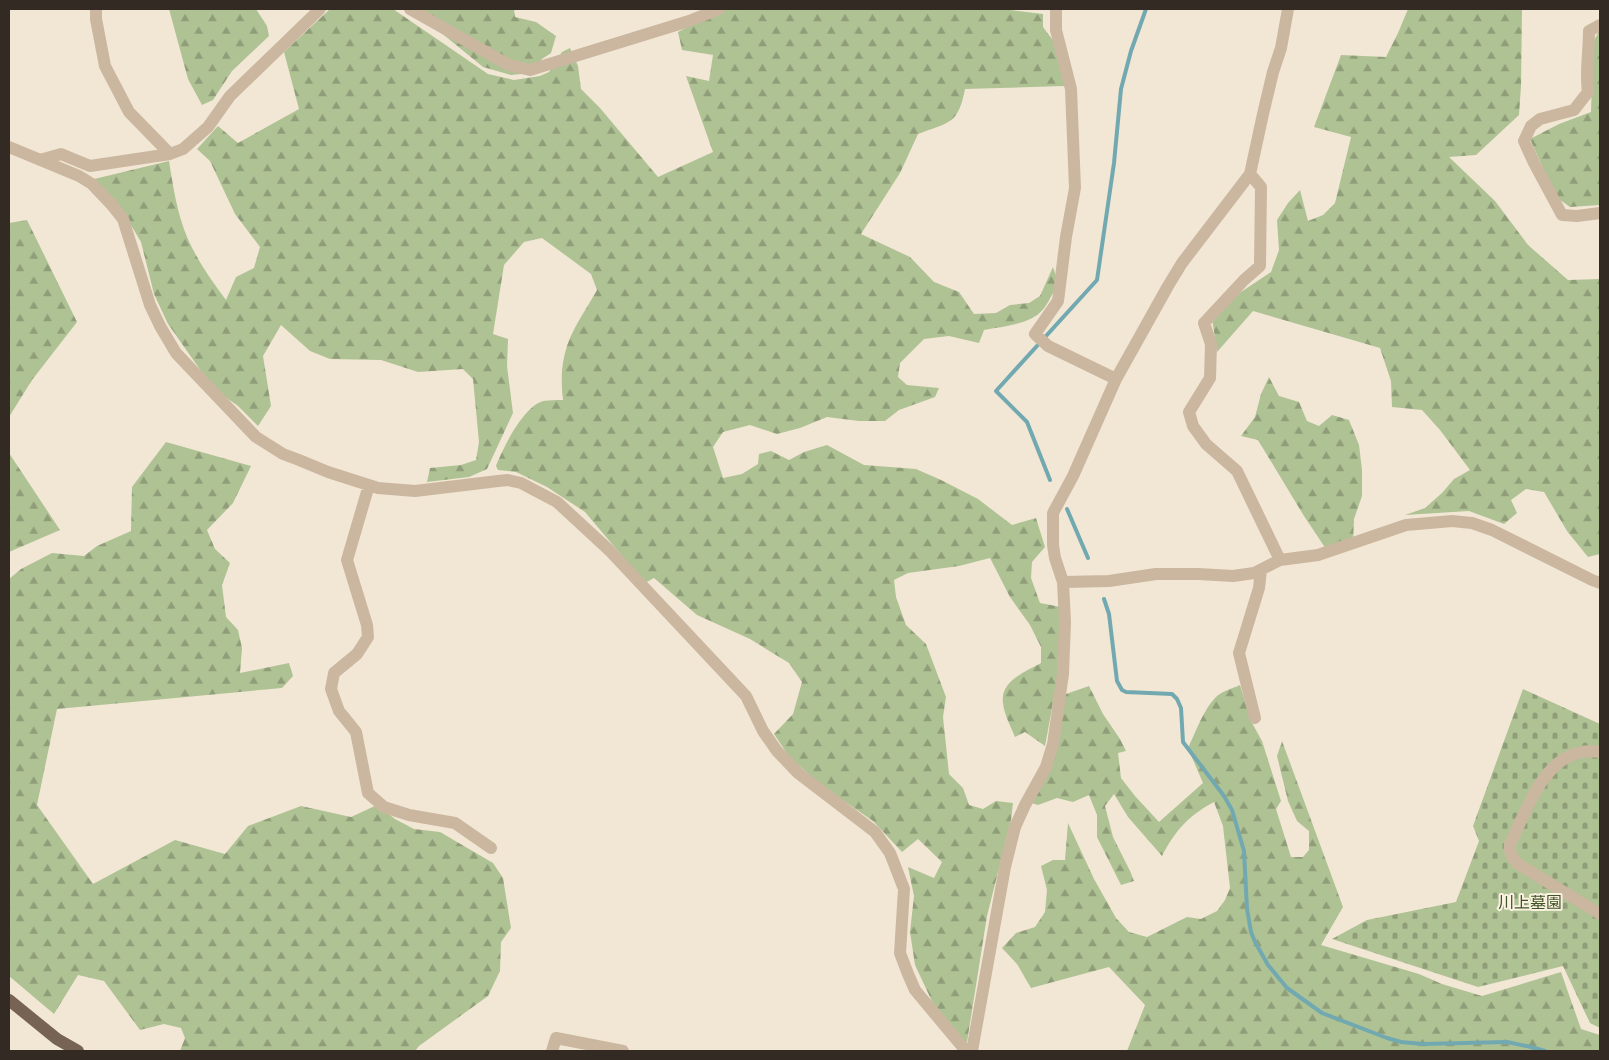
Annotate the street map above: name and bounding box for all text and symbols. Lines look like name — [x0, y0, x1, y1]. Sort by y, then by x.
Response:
park label: 川上墓園 — [1498, 893, 1562, 912]

